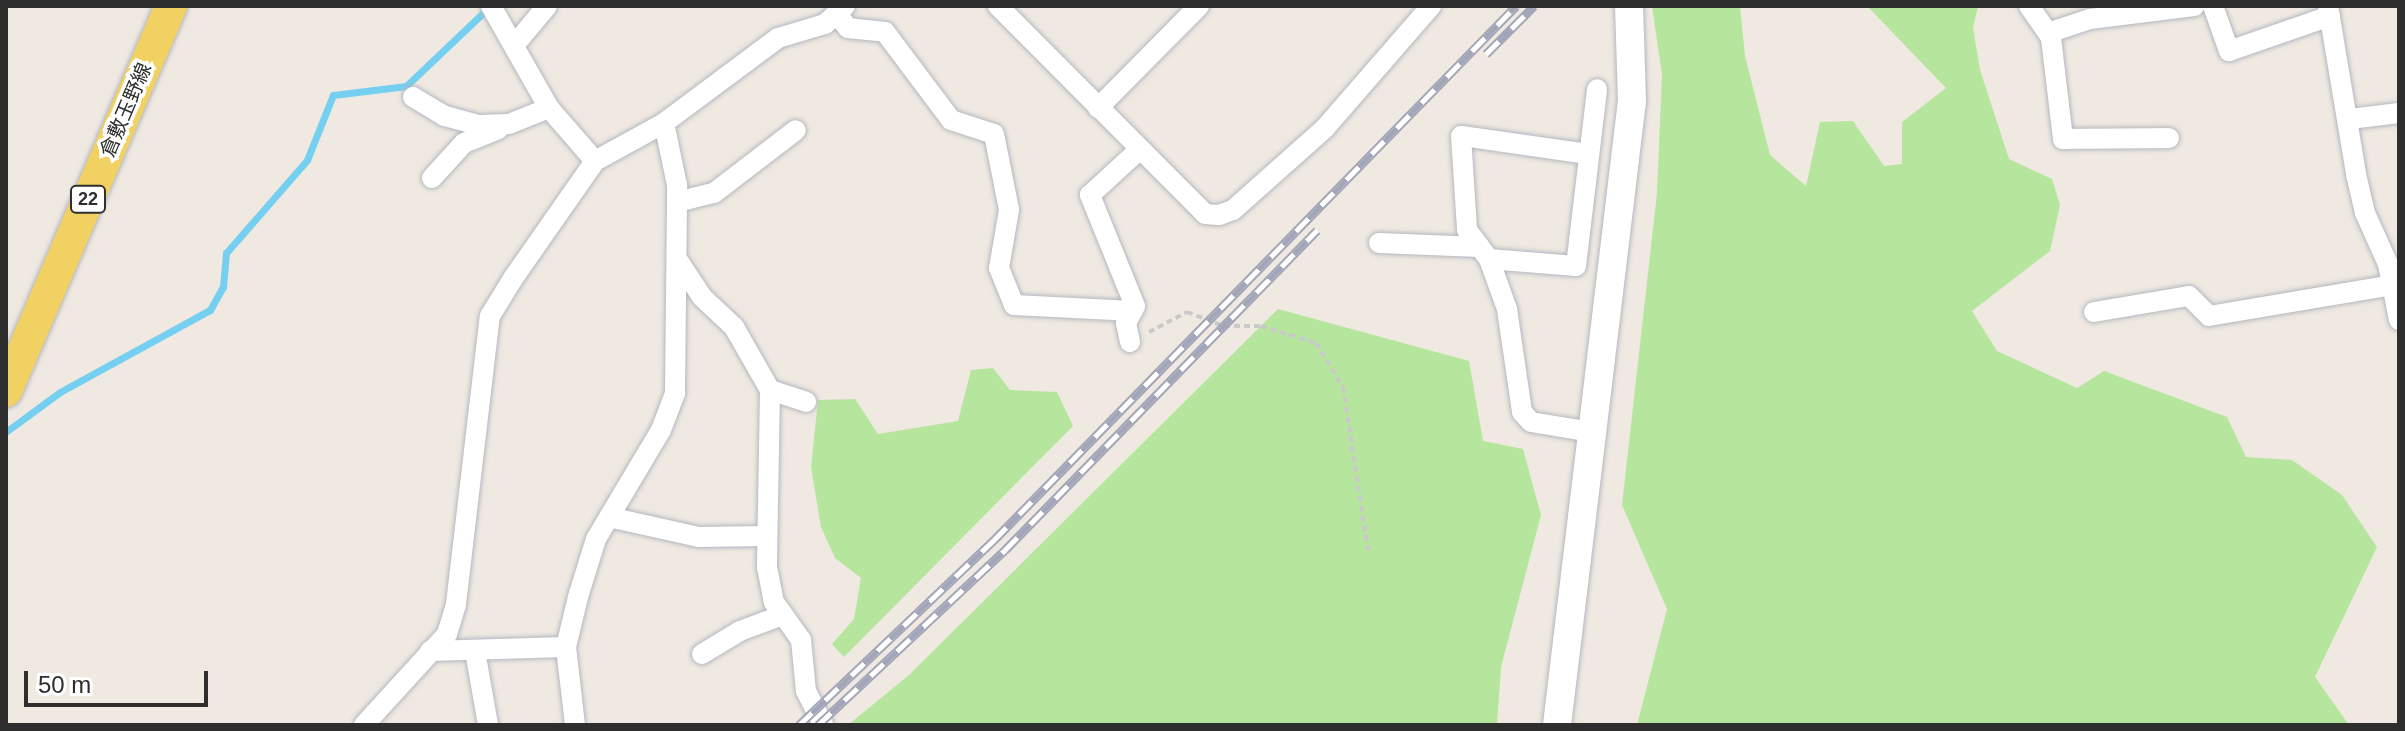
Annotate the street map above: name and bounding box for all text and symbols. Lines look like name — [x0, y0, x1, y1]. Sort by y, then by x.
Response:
street label: 倉敷玉野線 — [95, 59, 157, 161]
road number: 22 — [68, 185, 108, 213]
scale bar — [28, 655, 212, 705]
text: 50 m — [38, 671, 91, 698]

